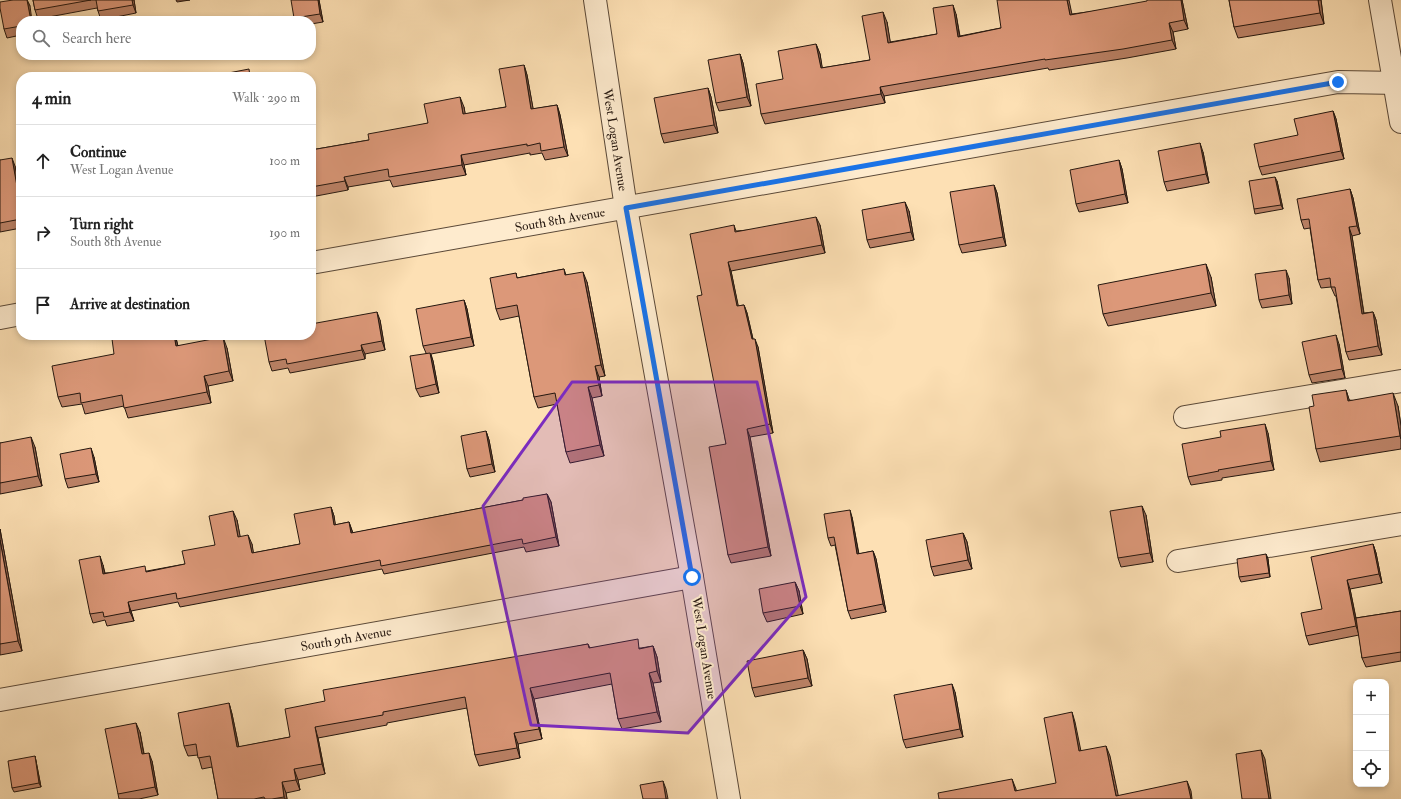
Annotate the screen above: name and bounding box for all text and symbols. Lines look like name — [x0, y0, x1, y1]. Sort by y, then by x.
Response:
search box — [16, 16, 316, 60]
icon: search — [30, 27, 52, 49]
text: Search here — [62, 29, 131, 48]
route end — [1329, 73, 1347, 91]
street label: West Logan Avenue — [599, 87, 631, 193]
text: 4 min — [32, 88, 71, 109]
text: Walk · 290 m — [232, 90, 300, 106]
text: Continue — [70, 143, 126, 162]
icon: ahead — [32, 150, 54, 172]
text: 100 m — [269, 153, 300, 169]
text: West Logan Avenue — [70, 162, 173, 178]
street label: South 8th Avenue — [514, 204, 607, 236]
text: Turn right — [70, 215, 133, 234]
icon: right — [32, 222, 54, 244]
text: 190 m — [269, 225, 300, 241]
text: South 8th Avenue — [70, 234, 161, 250]
icon: arrive — [32, 294, 54, 316]
text: Arrive at destination — [70, 295, 190, 314]
route start — [683, 568, 701, 586]
street label: West Logan Avenue — [688, 595, 720, 701]
street label: South 9th Avenue — [299, 623, 393, 655]
map controls — [1353, 679, 1389, 787]
button: + — [1353, 679, 1389, 715]
button: − — [1353, 715, 1389, 751]
button: locate — [1353, 751, 1389, 787]

